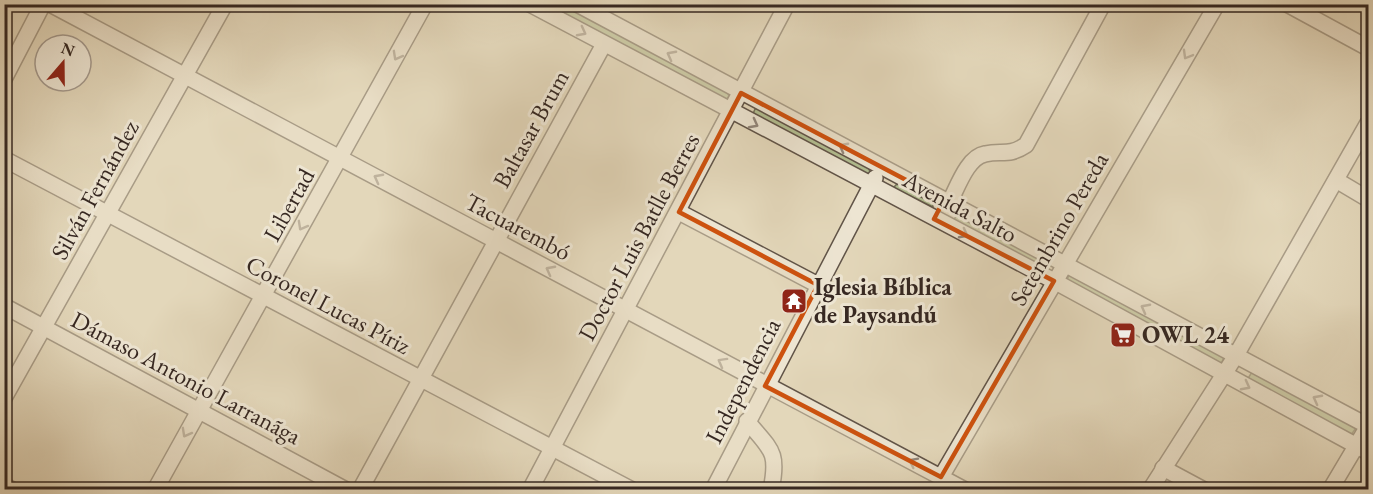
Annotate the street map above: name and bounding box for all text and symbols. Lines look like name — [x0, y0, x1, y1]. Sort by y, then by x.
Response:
one-way arrow — [575, 25, 586, 36]
north arrow — [33, 33, 93, 93]
text: N — [58, 37, 78, 61]
one-way arrow — [1183, 49, 1194, 59]
one-way arrow — [393, 50, 404, 60]
one-way arrow — [666, 51, 677, 62]
street label: Baltasar Brum — [485, 64, 576, 193]
street label: Silván Fernández — [44, 115, 146, 265]
one-way arrow — [747, 117, 758, 128]
street label: Doctor Luis Batlle Berres — [571, 128, 706, 346]
one-way arrow — [838, 143, 849, 154]
street label: Setembrino Pereda — [1002, 146, 1115, 311]
street label: Libertad — [256, 162, 322, 247]
street label: Avenida Salto — [897, 163, 1023, 250]
one-way arrow — [374, 174, 384, 185]
street label: Tacuarembó — [460, 186, 577, 267]
one-way arrow — [298, 220, 310, 230]
one-way arrow — [957, 227, 968, 238]
street label: Coronel Lucas Píriz — [241, 248, 416, 361]
one-way arrow — [546, 266, 556, 277]
place label: Iglesia Bíblica de Paysandú — [814, 271, 952, 331]
temple icon: Iglesia Bíblica de Paysandú — [779, 286, 809, 316]
street label: Dámaso Antonio Larranãga — [66, 304, 307, 451]
one-way arrow — [1140, 304, 1151, 315]
street label: Independencia — [698, 313, 787, 449]
place label: OWL 24 — [1142, 319, 1229, 350]
supermarket icon: OWL 24 — [1108, 320, 1138, 350]
one-way arrow — [718, 358, 728, 369]
one-way arrow — [1240, 379, 1250, 390]
one-way arrow — [1312, 395, 1323, 406]
one-way arrow — [182, 427, 194, 437]
one-way arrow — [908, 458, 919, 470]

